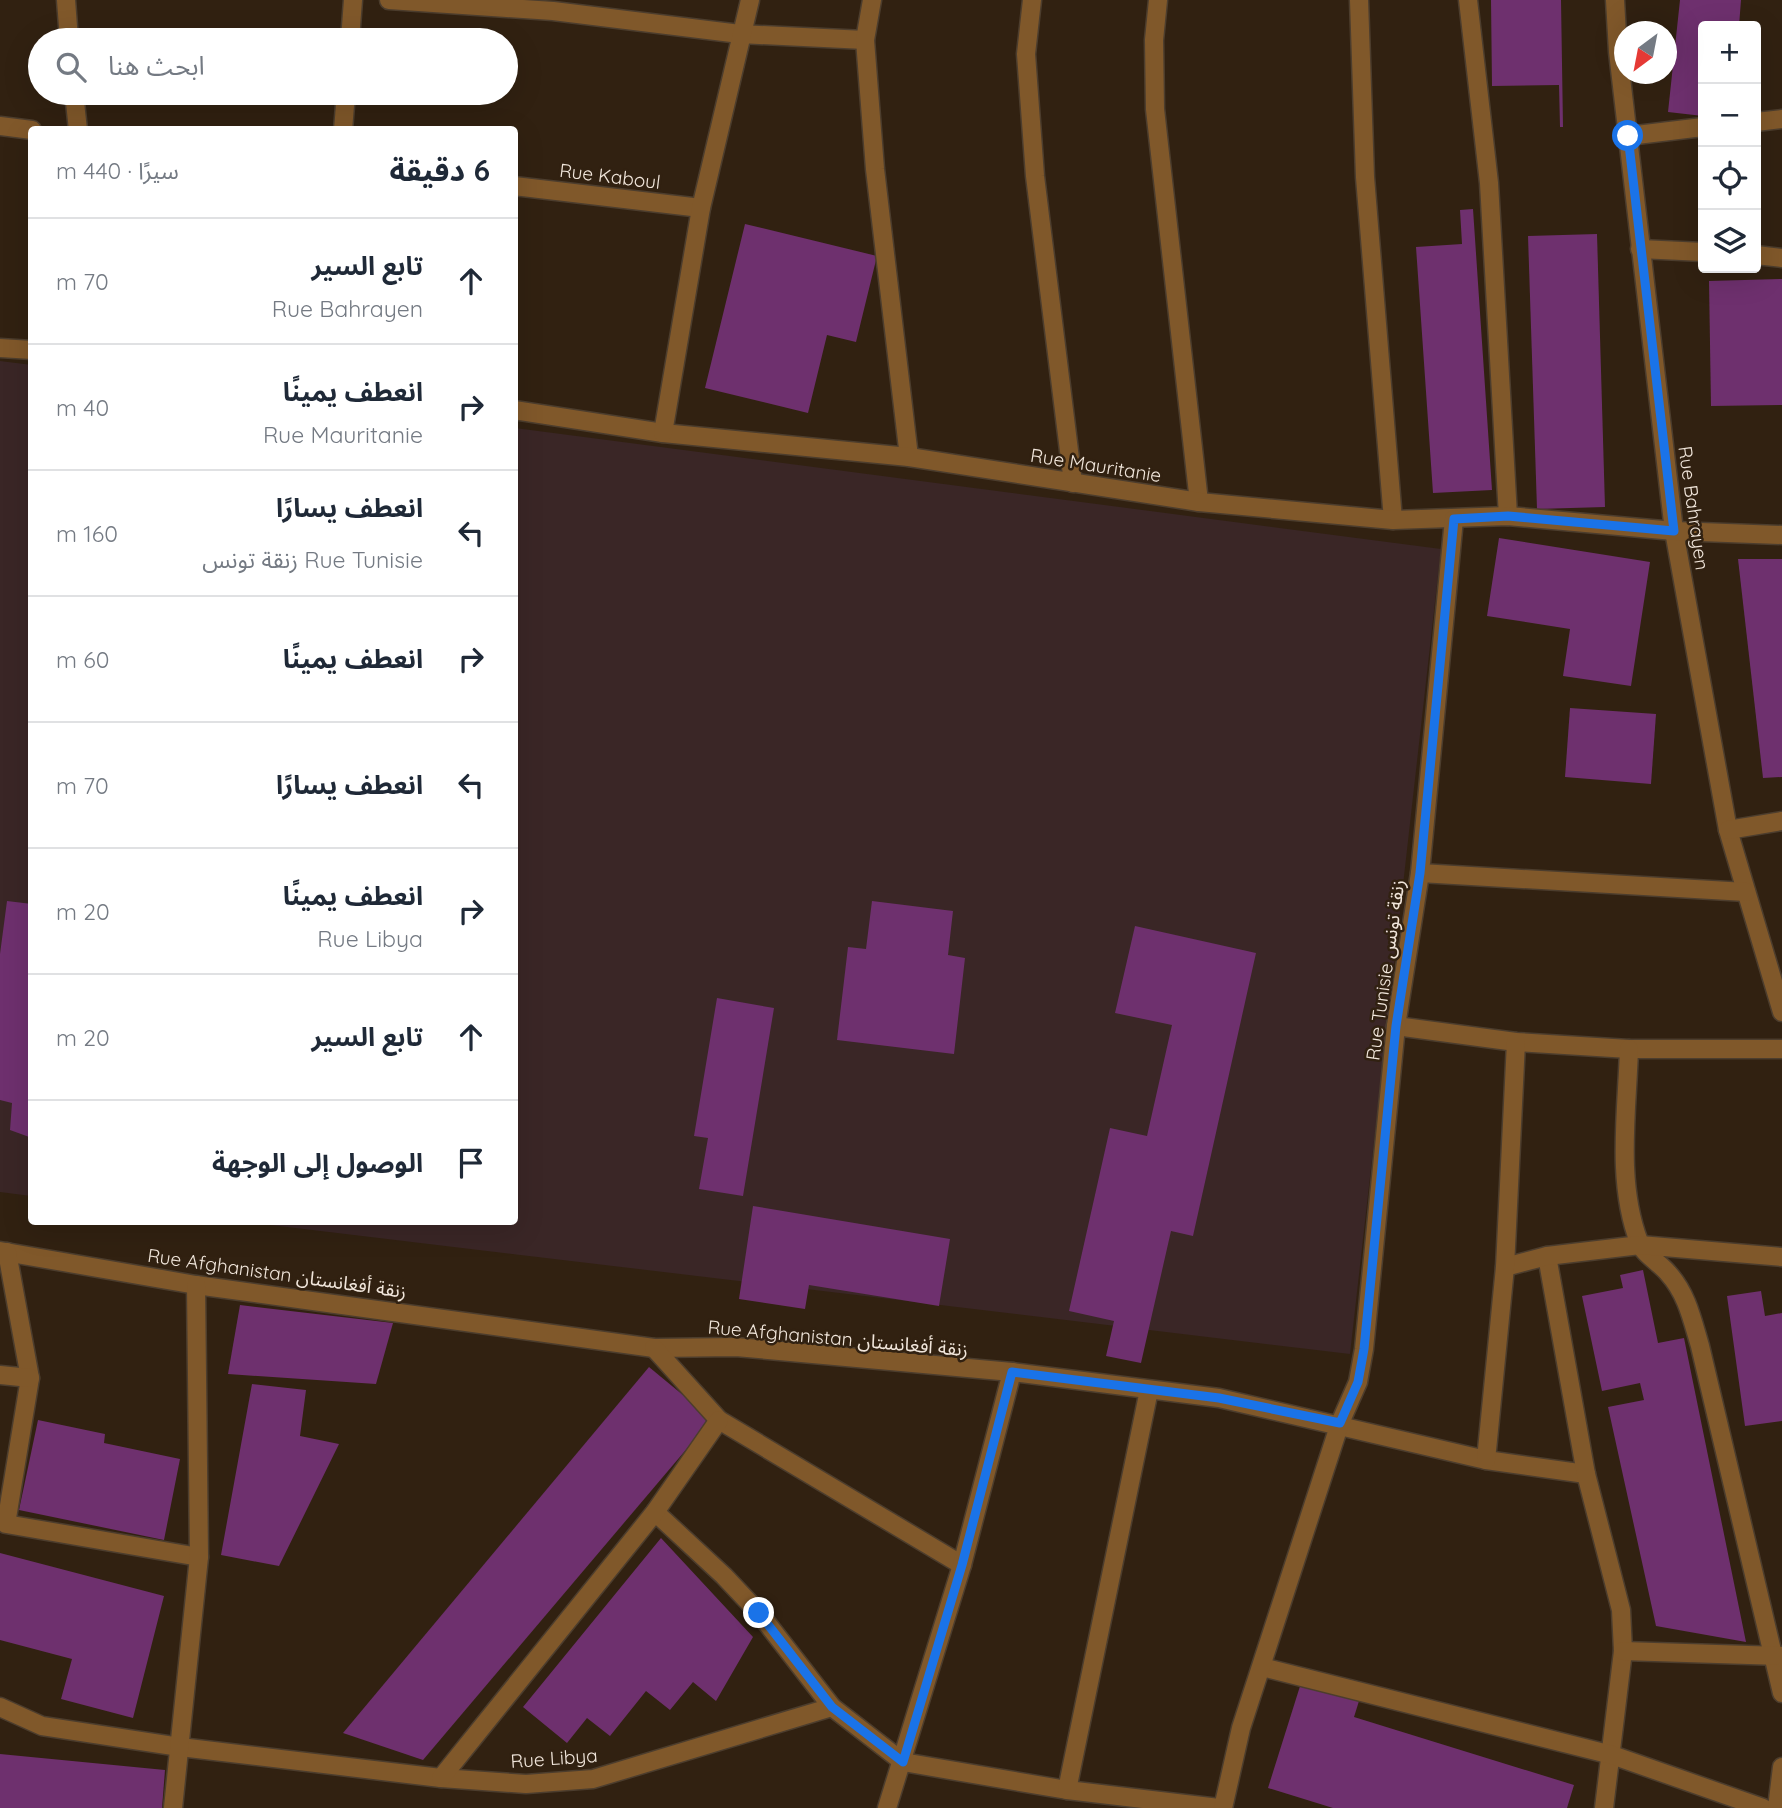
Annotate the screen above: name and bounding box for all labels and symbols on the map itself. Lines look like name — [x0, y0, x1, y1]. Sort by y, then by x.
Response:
north arrow — [1614, 21, 1677, 84]
route start — [1612, 120, 1643, 151]
street label: Rue Kaboul — [558, 158, 662, 194]
street label: Rue Mauritanie — [1029, 443, 1163, 487]
street label: Rue Bahrayen — [1673, 444, 1715, 572]
street label: Rue Tunisie زنقة تونس — [1360, 878, 1410, 1062]
street label: Rue Afghanistan زنقة أفغانستان — [146, 1243, 408, 1303]
street label: Rue Afghanistan زنقة أفغانستان — [707, 1315, 969, 1361]
route end — [743, 1597, 774, 1628]
street label: Rue Libya — [510, 1743, 598, 1773]

